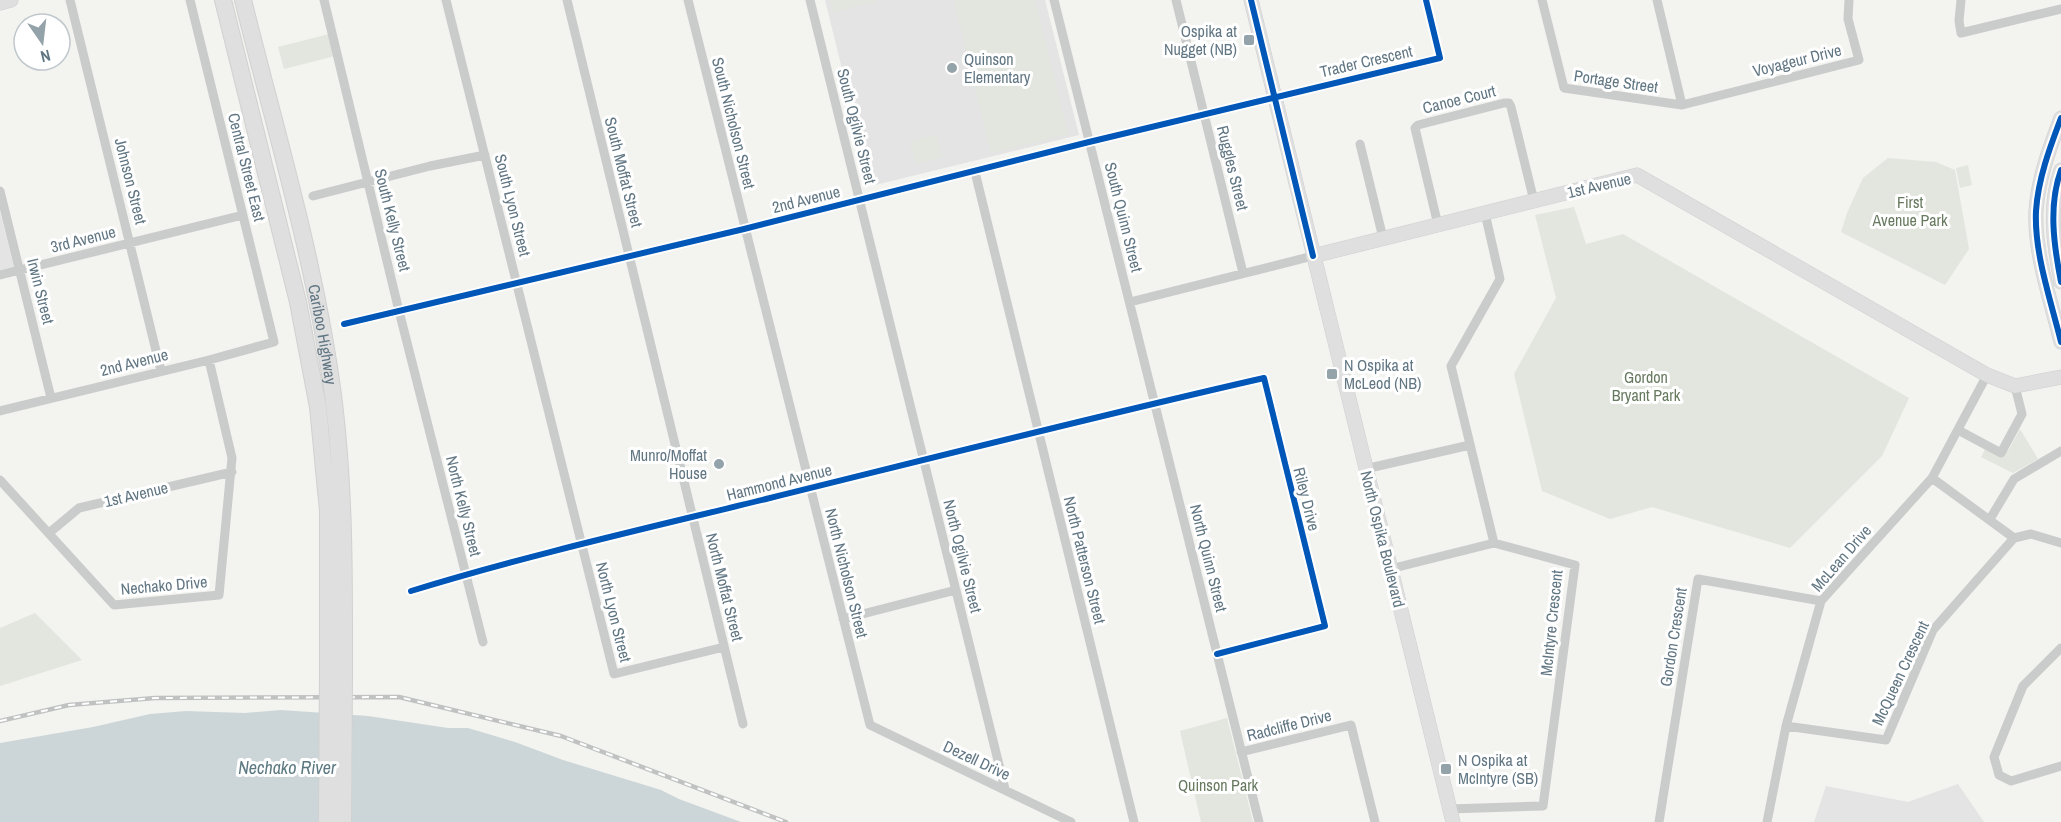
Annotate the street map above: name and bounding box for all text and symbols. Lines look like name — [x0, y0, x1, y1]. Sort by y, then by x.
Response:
north arrow — [12, 12, 72, 72]
place label: Ospika at Nugget (NB) — [1164, 20, 1237, 60]
marker: Ospika at Nugget (NB) — [1242, 33, 1256, 47]
street label: Voyageur Drive — [1750, 38, 1844, 82]
street label: Trader Crescent — [1318, 40, 1415, 82]
text: N — [38, 45, 53, 68]
place label: Quinson Elementary — [964, 48, 1031, 88]
street label: South Nicholson Street — [707, 55, 761, 191]
marker: Quinson Elementary — [945, 61, 959, 75]
street label: Portage Street — [1573, 64, 1660, 98]
street label: South Ogilvie Street — [832, 66, 882, 186]
street label: Canoe Court — [1420, 79, 1498, 119]
street label: Central Street East — [223, 111, 271, 224]
street label: South Moffat Street — [600, 115, 648, 230]
street label: Ruggles Street — [1212, 123, 1254, 213]
street label: Johnson Street — [110, 136, 152, 227]
street label: South Lyon Street — [490, 152, 536, 259]
street label: South Quinn Street — [1100, 160, 1148, 274]
street label: South Kelly Street — [370, 166, 416, 274]
street label: 1st Avenue — [1565, 167, 1633, 203]
street label: 2nd Avenue — [770, 180, 842, 218]
park label: First Avenue Park — [1872, 191, 1948, 231]
street label: 3rd Avenue — [48, 220, 118, 258]
street label: Irwin Street — [22, 256, 60, 327]
street label: Cariboo Highway — [303, 282, 342, 386]
street label: 2nd Avenue — [98, 343, 170, 381]
place label: N Ospika at McLeod (NB) — [1344, 354, 1421, 394]
park label: Gordon Bryant Park — [1612, 366, 1681, 406]
marker: N Ospika at McLeod (NB) — [1325, 367, 1339, 381]
place label: Munro/Moffat House — [630, 444, 707, 484]
street label: North Kelly Street — [441, 453, 487, 559]
marker: Munro/Moffat House — [712, 457, 726, 471]
street label: Hammond Avenue — [724, 458, 834, 506]
street label: Riley Drive — [1288, 465, 1326, 533]
street label: North Ospika Boulevard — [1355, 468, 1411, 610]
street label: 1st Avenue — [102, 476, 170, 512]
street label: North Patterson Street — [1059, 494, 1112, 626]
street label: North Ogilvie Street — [938, 497, 988, 615]
street label: North Quinn Street — [1185, 502, 1233, 614]
street label: North Nicholson Street — [820, 506, 874, 640]
street label: McLean Drive — [1806, 520, 1876, 596]
street label: North Moffat Street — [701, 531, 749, 644]
street label: North Lyon Street — [591, 560, 637, 665]
street label: McIntyre Crescent — [1534, 569, 1568, 677]
street label: Nechako Drive — [120, 570, 208, 600]
street label: Gordon Crescent — [1654, 586, 1692, 688]
street label: McQueen Crescent — [1866, 617, 1934, 729]
street label: Radcliffe Drive — [1244, 704, 1334, 746]
street label: Dezell Drive — [940, 735, 1014, 785]
place label: N Ospika at McIntyre (SB) — [1458, 749, 1538, 789]
water label: Nechako River — [238, 755, 337, 780]
marker: N Ospika at McIntyre (SB) — [1439, 762, 1453, 776]
park label: Quinson Park — [1178, 774, 1259, 796]

